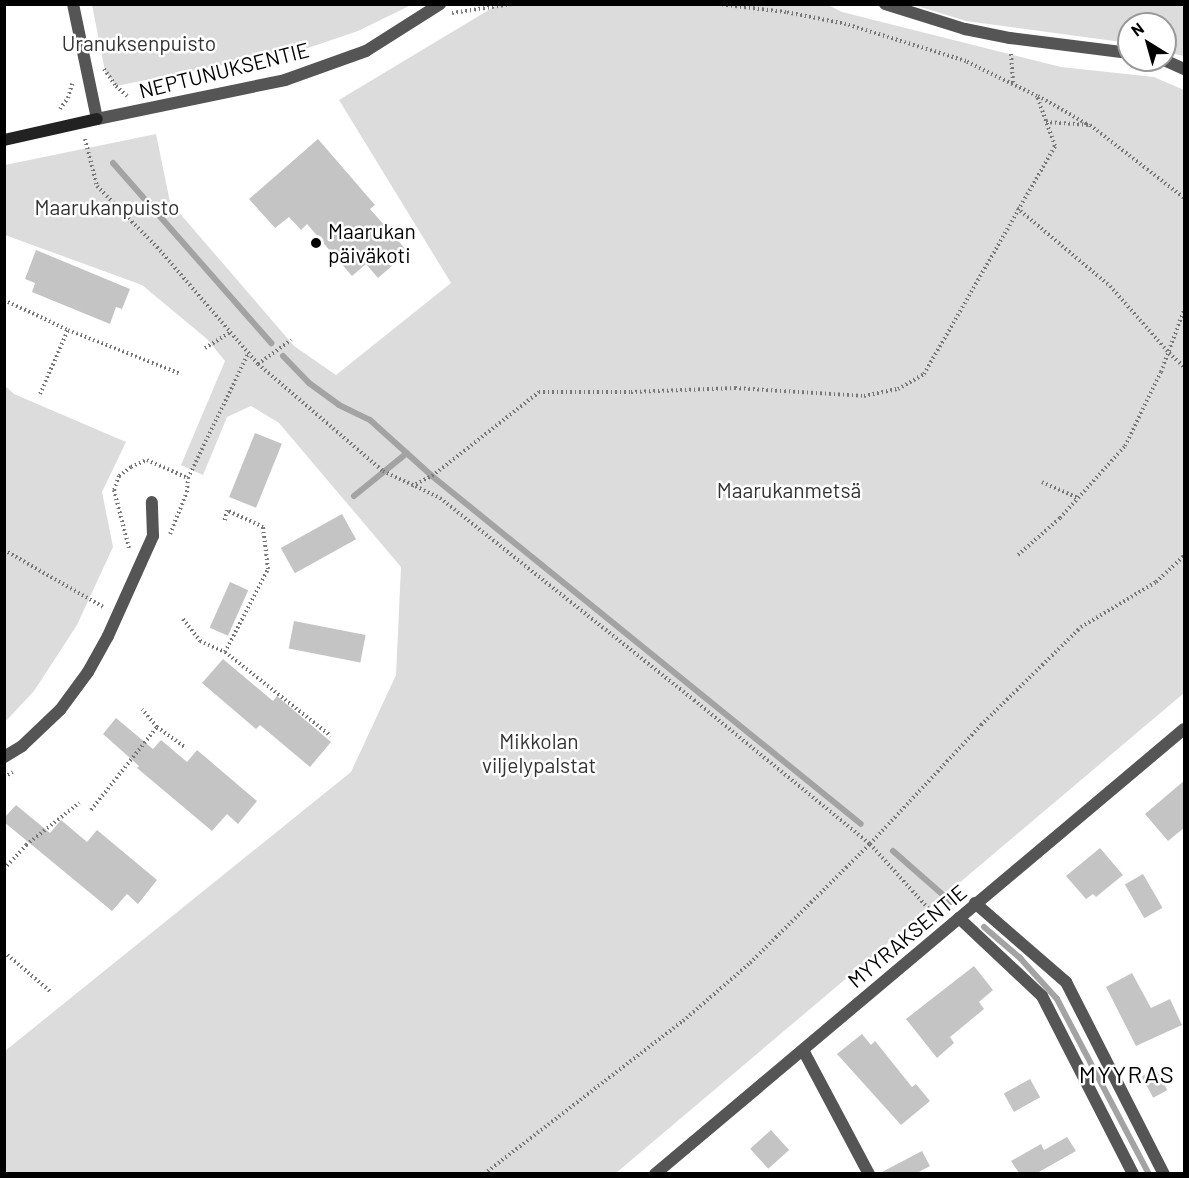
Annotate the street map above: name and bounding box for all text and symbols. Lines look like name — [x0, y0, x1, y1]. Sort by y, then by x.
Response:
north arrow — [1117, 12, 1177, 72]
text: N — [1127, 18, 1147, 40]
park label: Uranuksenpuisto — [62, 30, 216, 56]
street label: NEPTUNUKSENTIE — [136, 37, 312, 103]
park label: Maarukanpuisto — [35, 194, 179, 220]
place label: Maarukan päiväkoti — [328, 218, 416, 268]
marker: Maarukan päiväkoti — [309, 236, 323, 250]
park label: Maarukanmetsä — [717, 477, 861, 503]
park label: Mikkolan viljelypalstat — [482, 728, 596, 778]
street label: MYYRAKSENTIE — [843, 879, 971, 993]
district label: MYYRAS — [1079, 1060, 1175, 1088]

